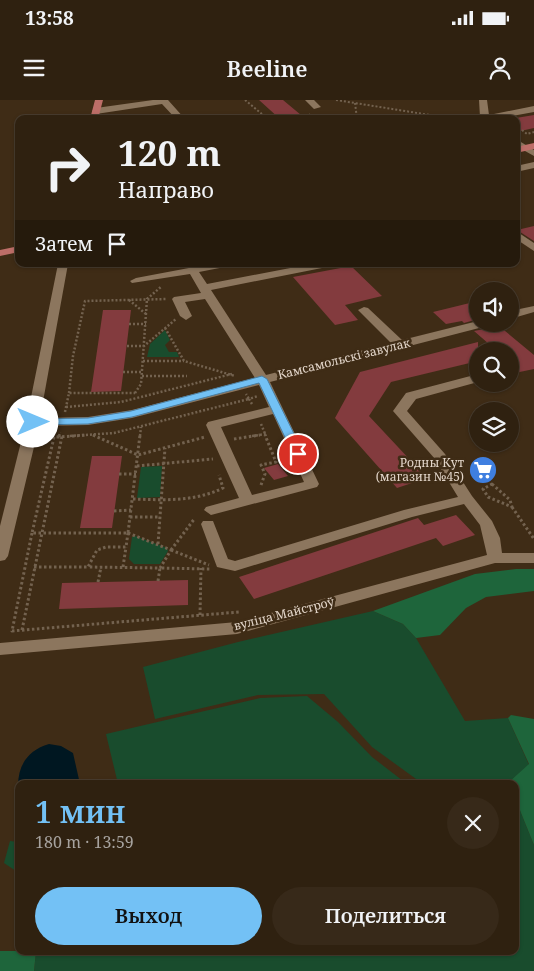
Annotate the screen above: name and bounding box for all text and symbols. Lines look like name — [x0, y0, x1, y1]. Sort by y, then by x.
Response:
text: 13:58 — [25, 5, 74, 31]
text: Beeline — [227, 53, 307, 83]
icon: menu — [20, 54, 48, 82]
icon: person — [486, 54, 514, 82]
text: 120 m — [118, 129, 221, 176]
icon: right — [35, 135, 100, 200]
text: Направо — [118, 174, 214, 204]
icon: arrive — [103, 230, 131, 258]
text: Затем — [35, 231, 93, 257]
map controls — [469, 282, 519, 452]
button: sound — [469, 282, 519, 332]
street label: Камсамольскі завулак — [276, 334, 413, 383]
button: search — [469, 342, 519, 392]
position arrow — [6, 395, 58, 447]
button: layers — [469, 402, 519, 452]
pin — [277, 433, 319, 475]
icon: arrive — [284, 440, 312, 468]
place label: Родны Кут (магазин №45) — [376, 454, 465, 485]
supermarket icon: Родны Кут (магазин №45) — [468, 455, 498, 485]
street label: вуліца Майстроў — [232, 593, 336, 634]
text: 1 мин — [35, 791, 125, 832]
button: close — [447, 797, 499, 849]
text: 180 m · 13:59 — [35, 831, 134, 853]
button: Выход — [35, 887, 262, 945]
button: Поделиться — [272, 887, 499, 945]

